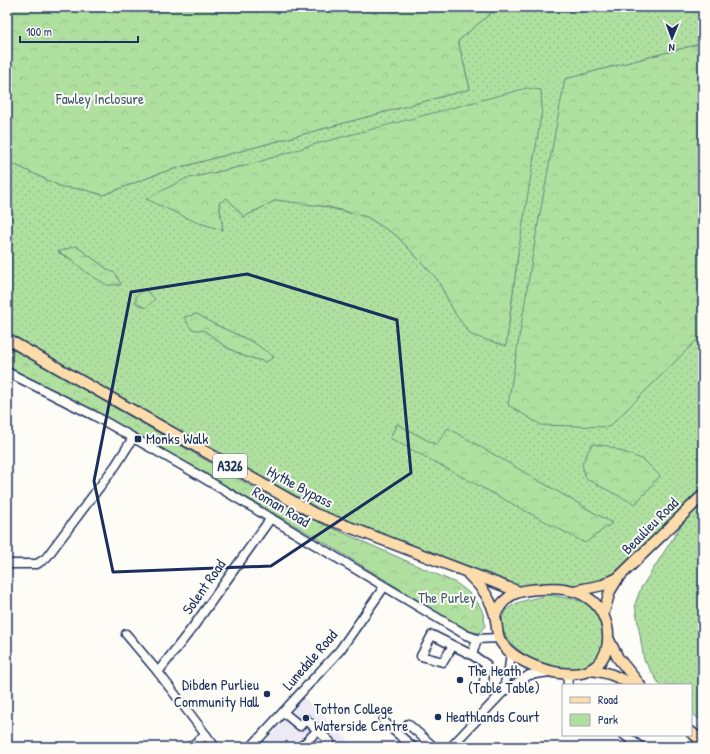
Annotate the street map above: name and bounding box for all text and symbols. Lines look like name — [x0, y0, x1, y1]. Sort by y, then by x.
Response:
scale bar — [20, 18, 138, 44]
north arrow — [652, 18, 692, 58]
text: 100 m — [26, 23, 52, 40]
text: N — [669, 41, 675, 55]
park label: Fawley Inclosure — [55, 88, 144, 109]
place label: Monks Walk — [146, 428, 209, 449]
marker: Monks Walk — [133, 434, 143, 444]
road number: A326 — [213, 454, 247, 478]
street label: Hythe Bypass — [263, 460, 337, 513]
street label: Roman Road — [249, 481, 314, 532]
street label: Beaulieu Road — [616, 492, 683, 559]
street label: Solent Road — [177, 555, 230, 618]
park label: The Purley — [418, 587, 476, 608]
street label: Lunedale Road — [277, 625, 342, 695]
place label: The Heath (Table Table) — [468, 660, 540, 698]
place label: Dibden Purlieu Community Hall — [174, 674, 260, 712]
marker: The Heath (Table Table) — [455, 675, 465, 685]
legend — [562, 684, 692, 736]
marker: Dibden Purlieu Community Hall — [262, 689, 272, 699]
text: Road — [598, 691, 618, 708]
place label: Totton College Waterside Centre — [314, 698, 408, 736]
place label: Heathlands Court — [446, 706, 540, 727]
text: Park — [598, 711, 618, 728]
marker: Heathlands Court — [433, 712, 443, 722]
marker: Totton College Waterside Centre — [301, 713, 311, 723]

